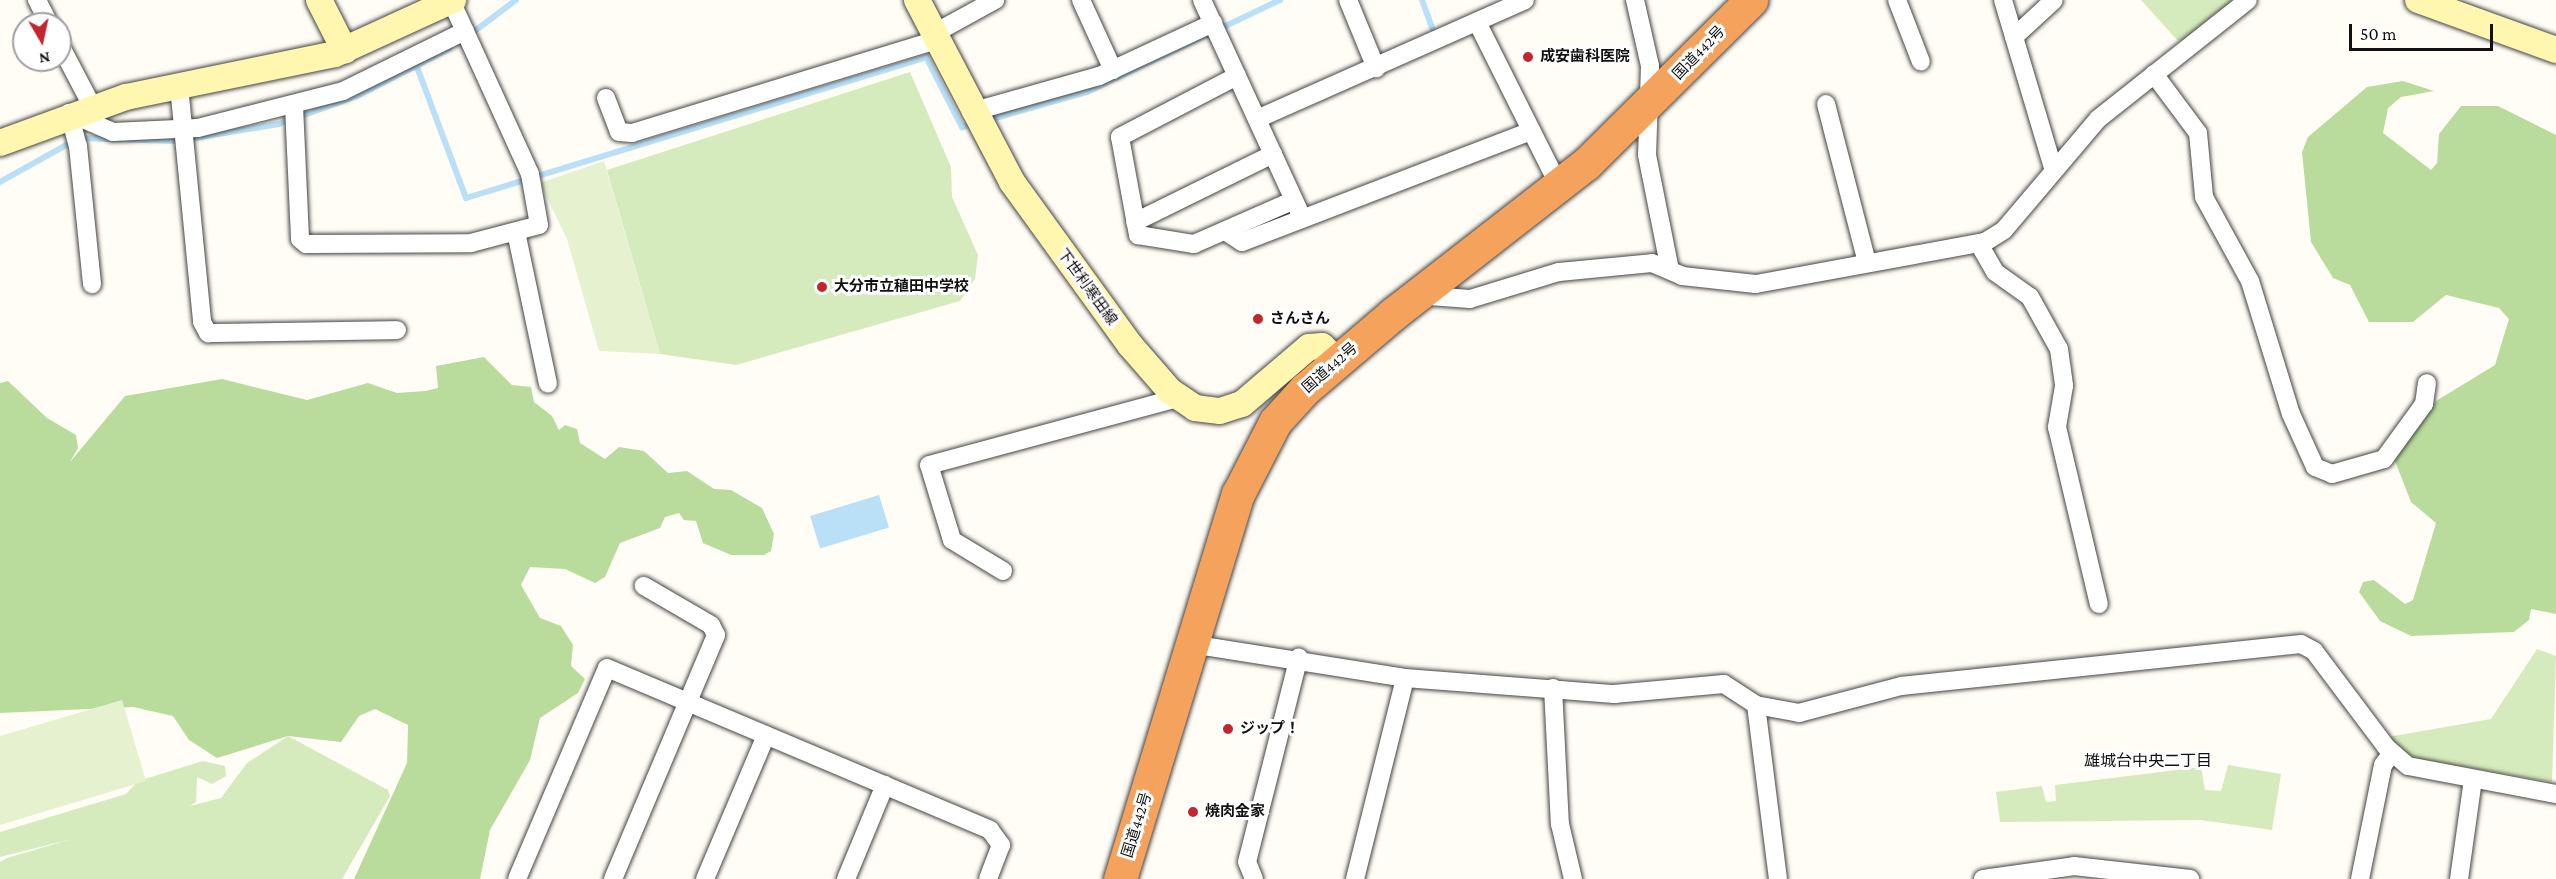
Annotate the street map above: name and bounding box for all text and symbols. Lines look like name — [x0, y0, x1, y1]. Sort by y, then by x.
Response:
north arrow — [12, 12, 72, 72]
scale bar — [2352, 12, 2496, 50]
street label: 国道442号 — [1669, 23, 1729, 83]
text: 50 m — [2360, 24, 2397, 44]
place label: 成安歯科医院 — [1540, 48, 1630, 66]
text: N — [38, 49, 51, 68]
marker: 成安歯科医院 — [1521, 50, 1535, 64]
street label: 下世利寒田線 — [1053, 245, 1121, 329]
place label: 大分市立稙田中学校 — [834, 278, 969, 296]
marker: 大分市立稙田中学校 — [815, 280, 829, 294]
place label: さんさん — [1270, 310, 1330, 328]
marker: さんさん — [1251, 312, 1265, 326]
street label: 国道442号 — [1299, 339, 1361, 397]
place label: ジップ！ — [1240, 720, 1300, 738]
marker: ジップ！ — [1221, 722, 1235, 736]
district label: 雄城台中央二丁目 — [2084, 751, 2212, 771]
street label: 国道442号 — [1119, 790, 1155, 860]
place label: 焼肉金家 — [1205, 803, 1265, 821]
marker: 焼肉金家 — [1186, 805, 1200, 819]

